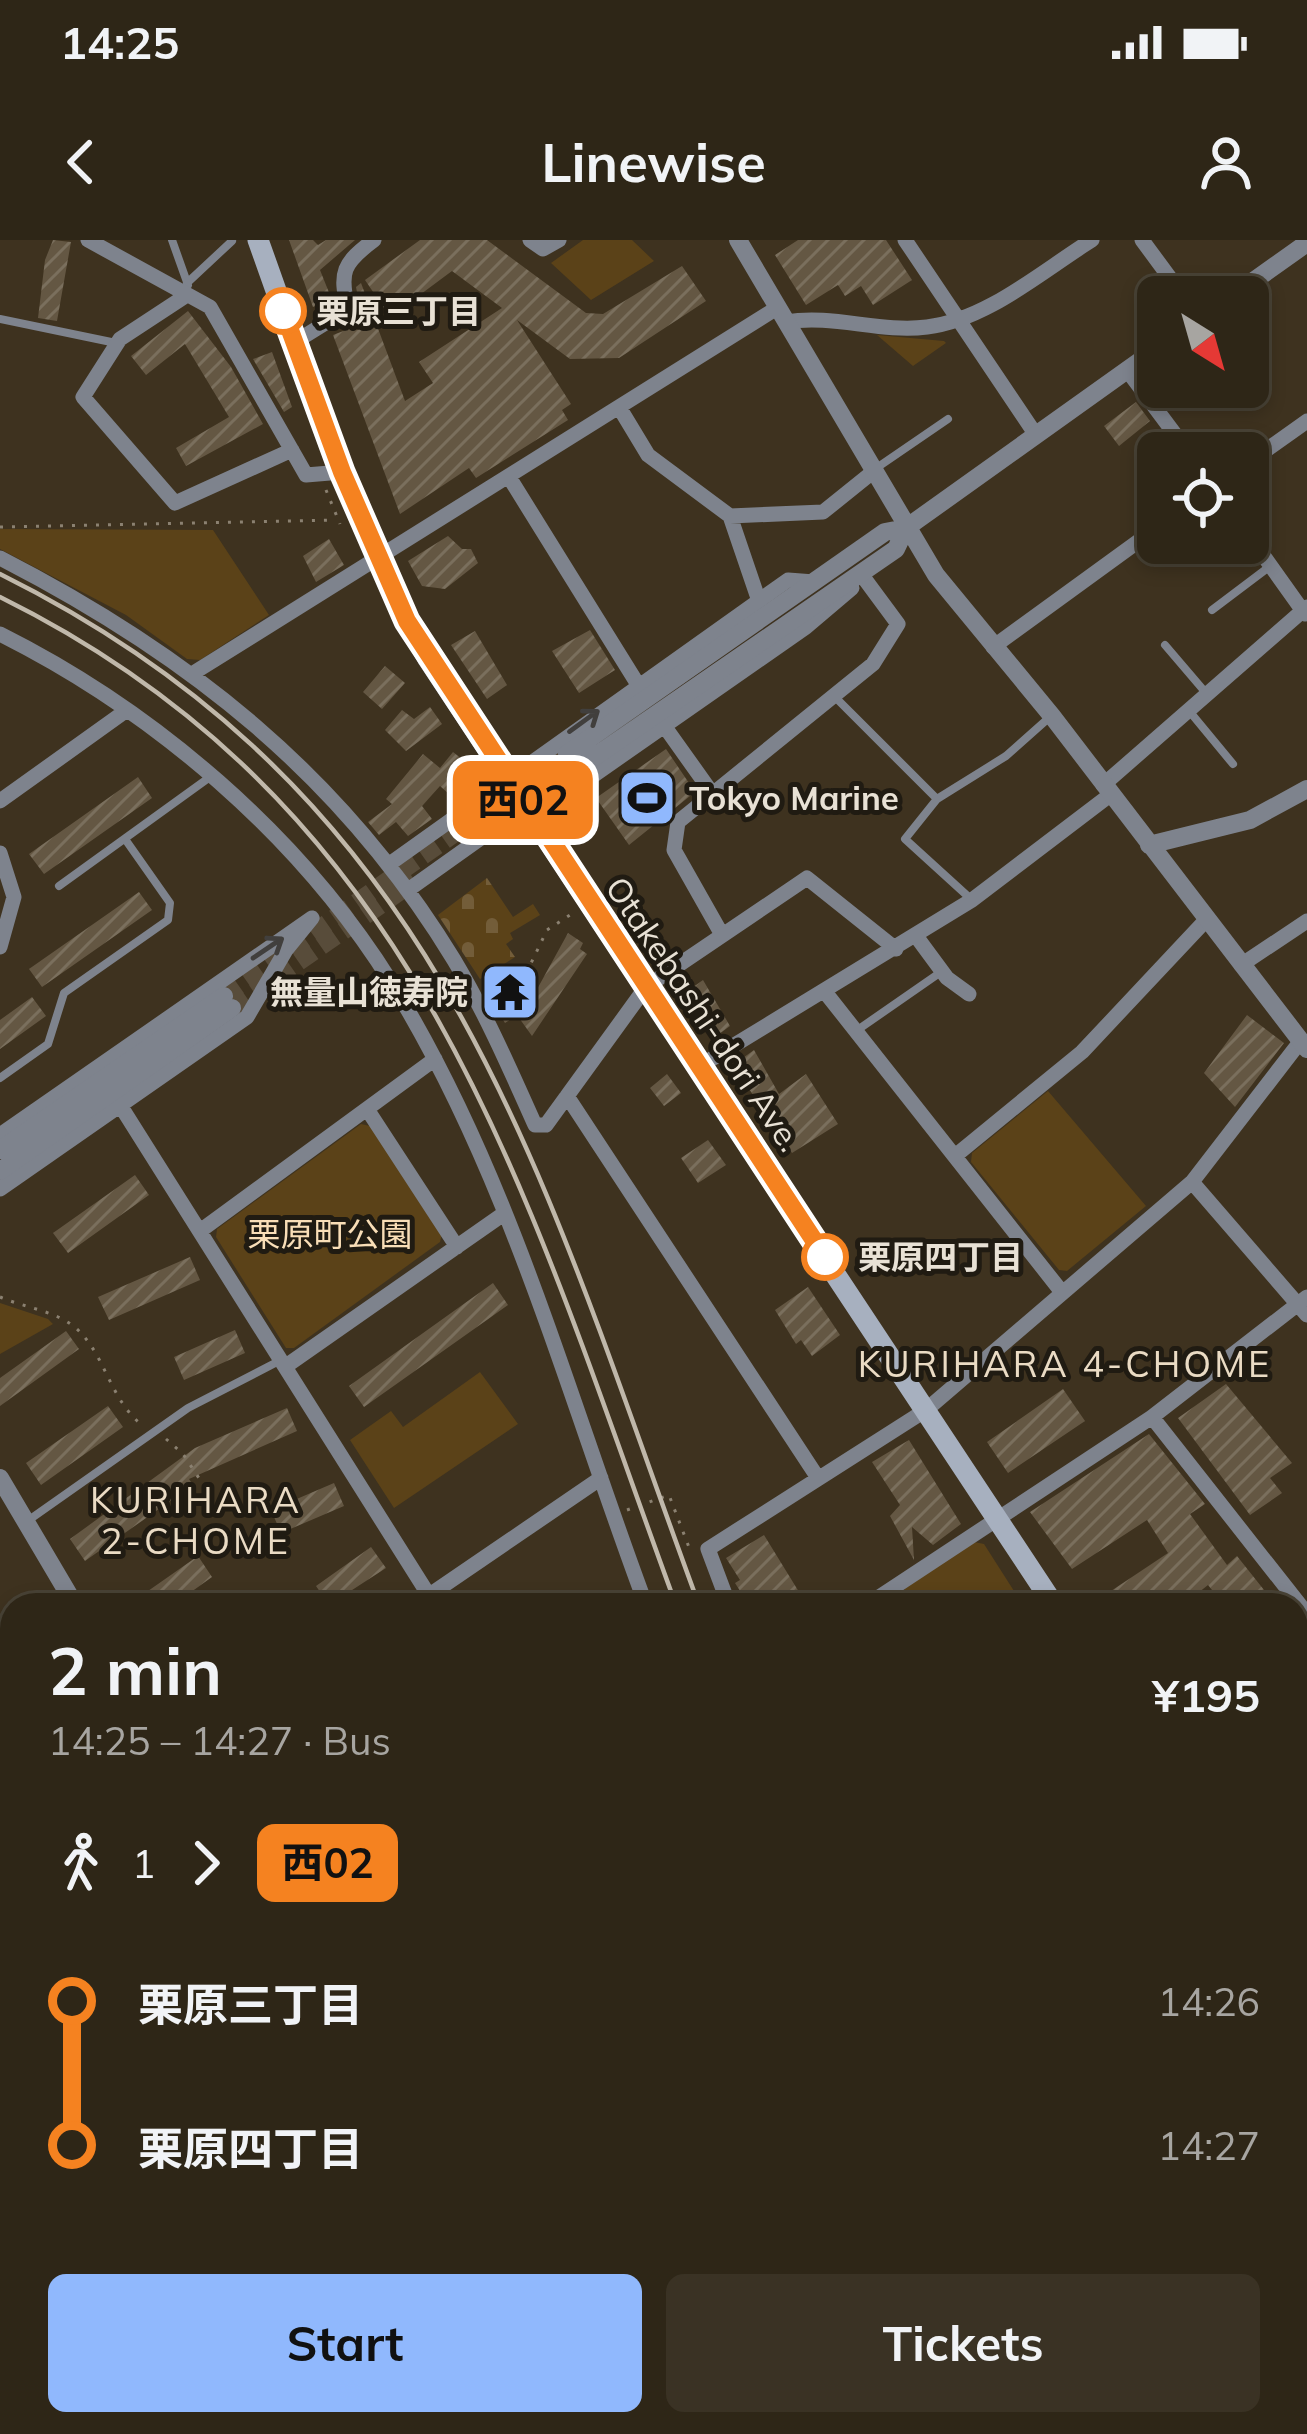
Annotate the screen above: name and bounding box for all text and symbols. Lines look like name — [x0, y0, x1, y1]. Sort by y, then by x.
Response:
text: 14:25 — [60, 14, 179, 70]
text: Linewise — [541, 128, 766, 196]
icon: back — [48, 129, 114, 195]
icon: person — [1193, 129, 1259, 195]
north arrow — [1137, 276, 1269, 408]
map controls — [1137, 276, 1269, 564]
marker: 栗原三丁目 — [261, 289, 305, 333]
place label: 栗原三丁目 — [316, 290, 481, 331]
button: locate — [1137, 432, 1269, 564]
one-way arrow — [567, 709, 600, 734]
line badge: 西02 — [454, 761, 592, 839]
sports icon: Tokyo Marine — [616, 767, 678, 829]
text: 西02 — [477, 773, 569, 826]
place label: Tokyo Marine — [689, 777, 899, 818]
street label: Otakebashi-dori Ave. — [597, 869, 812, 1159]
one-way arrow — [251, 936, 284, 961]
temple icon: 無量山徳寿院 — [479, 961, 541, 1023]
place label: 無量山徳寿院 — [270, 971, 468, 1012]
park label: 栗原町公園 — [248, 1213, 413, 1254]
marker: 栗原四丁目 — [803, 1235, 847, 1279]
place label: 栗原四丁目 — [858, 1236, 1023, 1277]
district label: KURIHARA 4-CHOME — [858, 1341, 1272, 1386]
district label: KURIHARA 2-CHOME — [90, 1477, 302, 1563]
text: 2 min — [48, 1629, 222, 1712]
text: ¥195 — [1152, 1667, 1260, 1723]
text: 14:25 – 14:27 · Bus — [48, 1716, 391, 1765]
icon: walk — [48, 1830, 114, 1896]
icon: forward — [173, 1830, 239, 1896]
text: 西02 — [281, 1836, 374, 1889]
text: 1 — [132, 1839, 155, 1888]
text: 栗原三丁目 — [138, 1976, 363, 2032]
text: 14:26 — [1158, 1977, 1260, 2026]
text: 栗原四丁目 — [138, 2120, 363, 2176]
text: 14:27 — [1158, 2121, 1260, 2170]
button: Start — [48, 2274, 642, 2412]
button: Tickets — [666, 2274, 1260, 2412]

